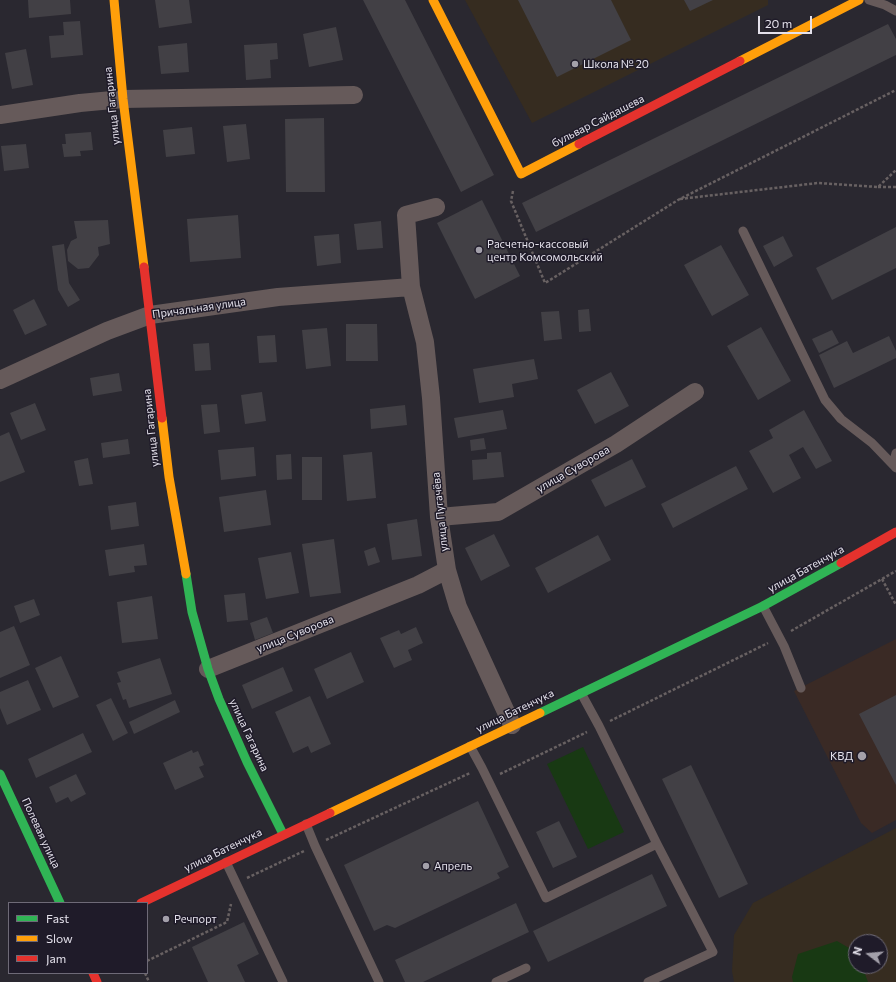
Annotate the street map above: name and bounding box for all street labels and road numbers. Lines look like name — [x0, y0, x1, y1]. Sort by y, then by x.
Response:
street label: улица Гагарина — [101, 66, 123, 146]
street label: бульвар Сайдашева — [550, 92, 646, 150]
street label: Причальная улица — [151, 295, 247, 321]
street label: улица Гагарина — [140, 388, 162, 468]
street label: улица Суворова — [534, 443, 612, 495]
street label: улица Пугачёва — [429, 472, 451, 552]
street label: улица Батенчука — [766, 543, 846, 595]
street label: улица Суворова — [254, 612, 336, 656]
street label: улица Батенчука — [474, 686, 556, 736]
street label: улица Гагарина — [226, 697, 272, 773]
street label: Полевая улица — [19, 796, 63, 870]
street label: улица Батенчука — [182, 825, 264, 875]

